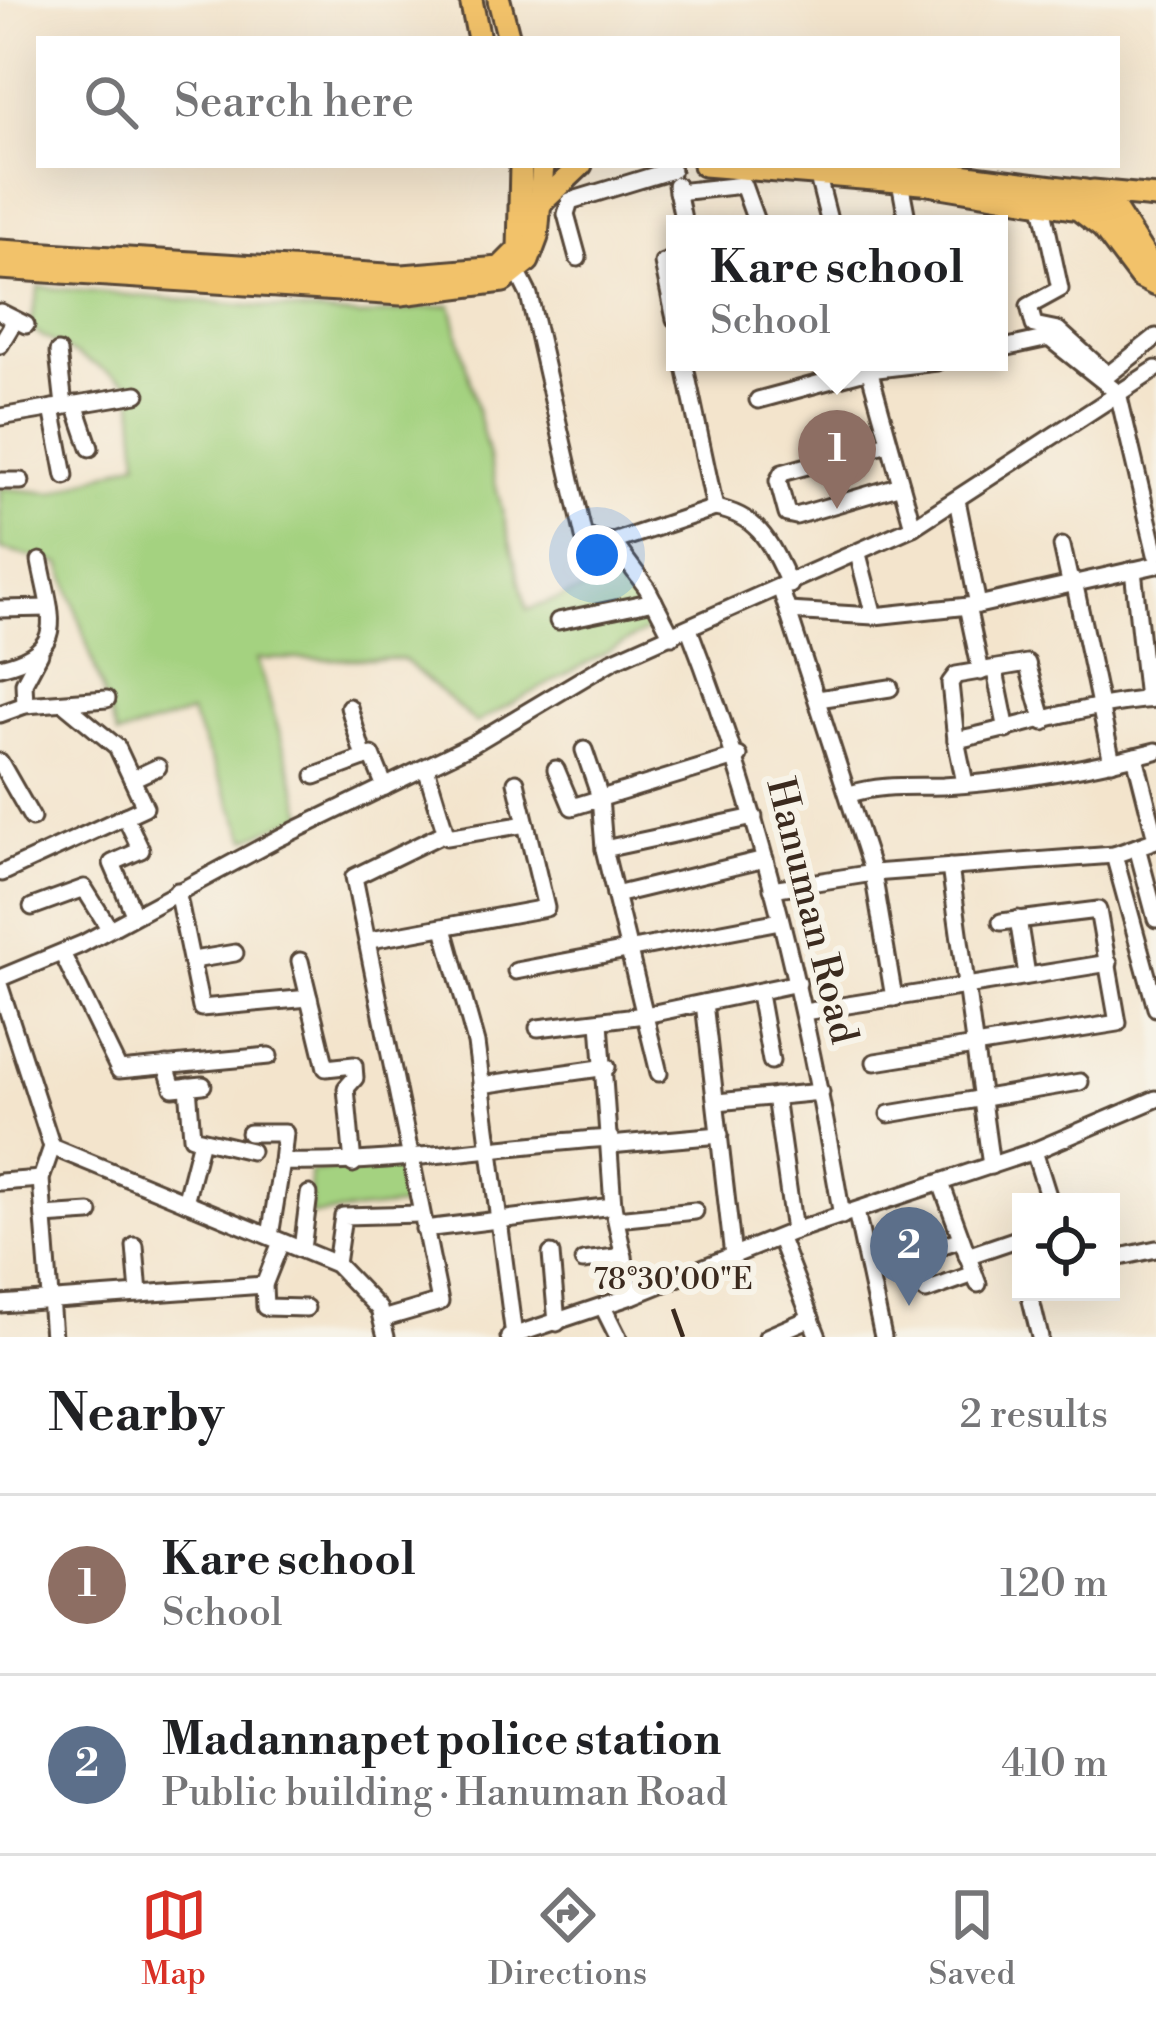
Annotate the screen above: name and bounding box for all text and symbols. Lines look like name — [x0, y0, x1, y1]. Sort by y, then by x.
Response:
search box — [36, 36, 1120, 168]
icon: search — [78, 69, 144, 135]
text: Search here — [174, 74, 414, 131]
popup — [666, 215, 1008, 371]
text: Kare school — [710, 240, 964, 297]
text: School — [710, 297, 831, 346]
pin: 1 — [798, 410, 876, 509]
your location — [567, 525, 627, 585]
street label: Hanuman Road — [754, 773, 868, 1049]
map controls — [1012, 1193, 1120, 1301]
button: locate — [1012, 1193, 1120, 1301]
pin: 2 — [870, 1207, 948, 1306]
text: 78°30'00"E — [593, 1261, 753, 1299]
text: Nearby — [48, 1383, 224, 1447]
text: 2 results — [960, 1391, 1108, 1440]
text: Kare school — [162, 1532, 416, 1589]
text: 1 — [78, 1560, 96, 1609]
text: 120 m — [1000, 1560, 1108, 1609]
text: School — [162, 1589, 282, 1638]
text: Madannapet police station — [162, 1712, 721, 1769]
text: 2 — [75, 1740, 99, 1789]
text: 410 m — [1001, 1740, 1108, 1789]
text: Public building · Hanuman Road — [162, 1769, 728, 1818]
tab: Map — [141, 1882, 207, 1995]
tab: Directions — [488, 1882, 647, 1995]
tab: Saved — [929, 1882, 1015, 1995]

